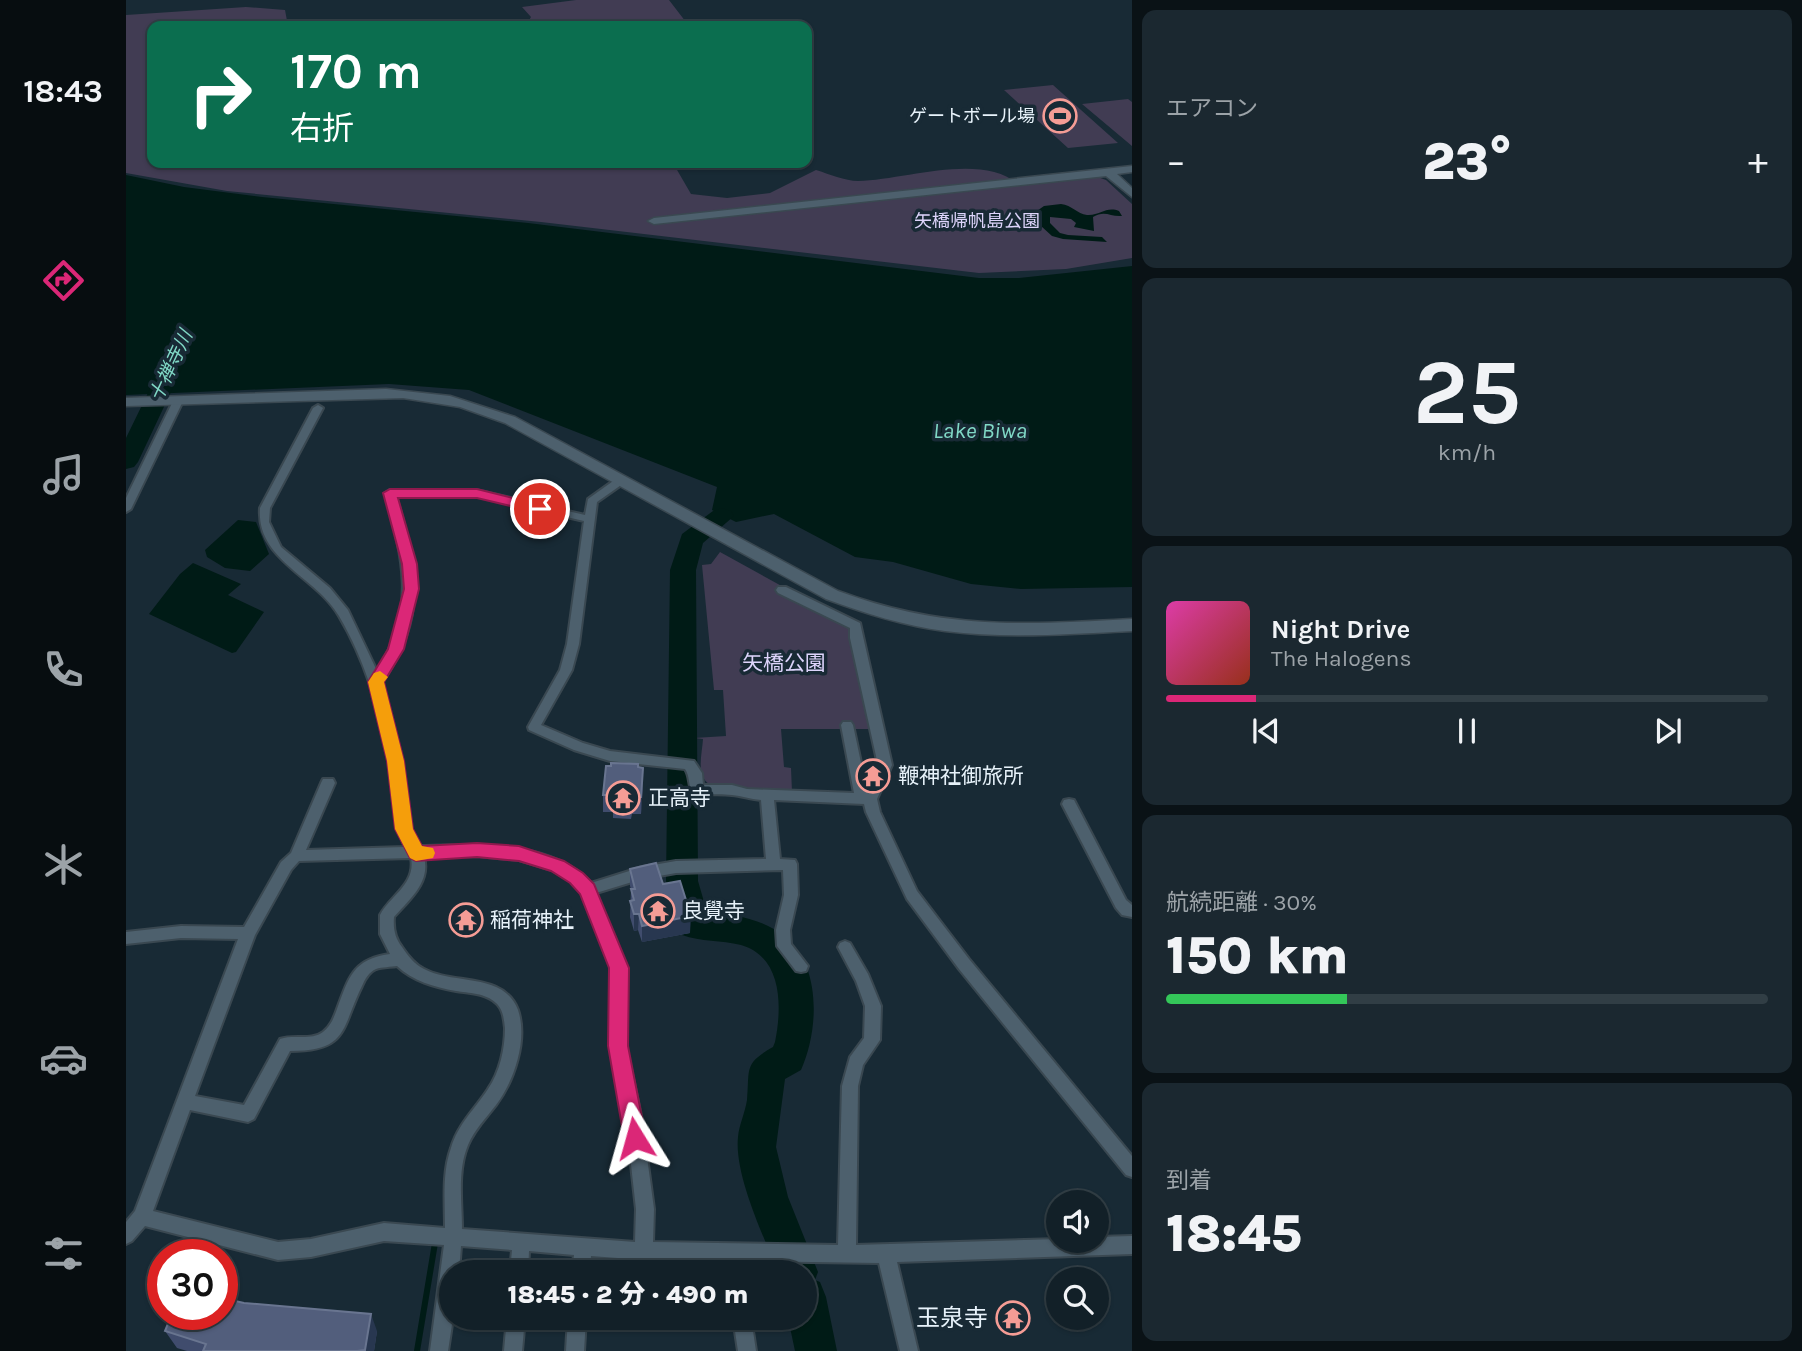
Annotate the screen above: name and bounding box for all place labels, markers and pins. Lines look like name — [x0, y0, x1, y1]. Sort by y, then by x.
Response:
sports icon: ゲートボール場 — [1041, 97, 1079, 135]
place label: ゲートボール場 — [909, 105, 1035, 127]
pin — [510, 479, 570, 539]
temple icon: 鞭神社御旅所 — [854, 757, 892, 795]
place label: 鞭神社御旅所 — [898, 764, 1024, 788]
temple icon: 正高寺 — [604, 779, 642, 817]
place label: 正高寺 — [648, 786, 711, 810]
temple icon: 良覺寺 — [639, 892, 677, 930]
place label: 良覺寺 — [682, 899, 745, 923]
temple icon: 稲荷神社 — [447, 901, 485, 939]
place label: 稲荷神社 — [490, 908, 574, 932]
temple icon: 玉泉寺 — [994, 1299, 1032, 1337]
place label: 玉泉寺 — [916, 1304, 988, 1332]

